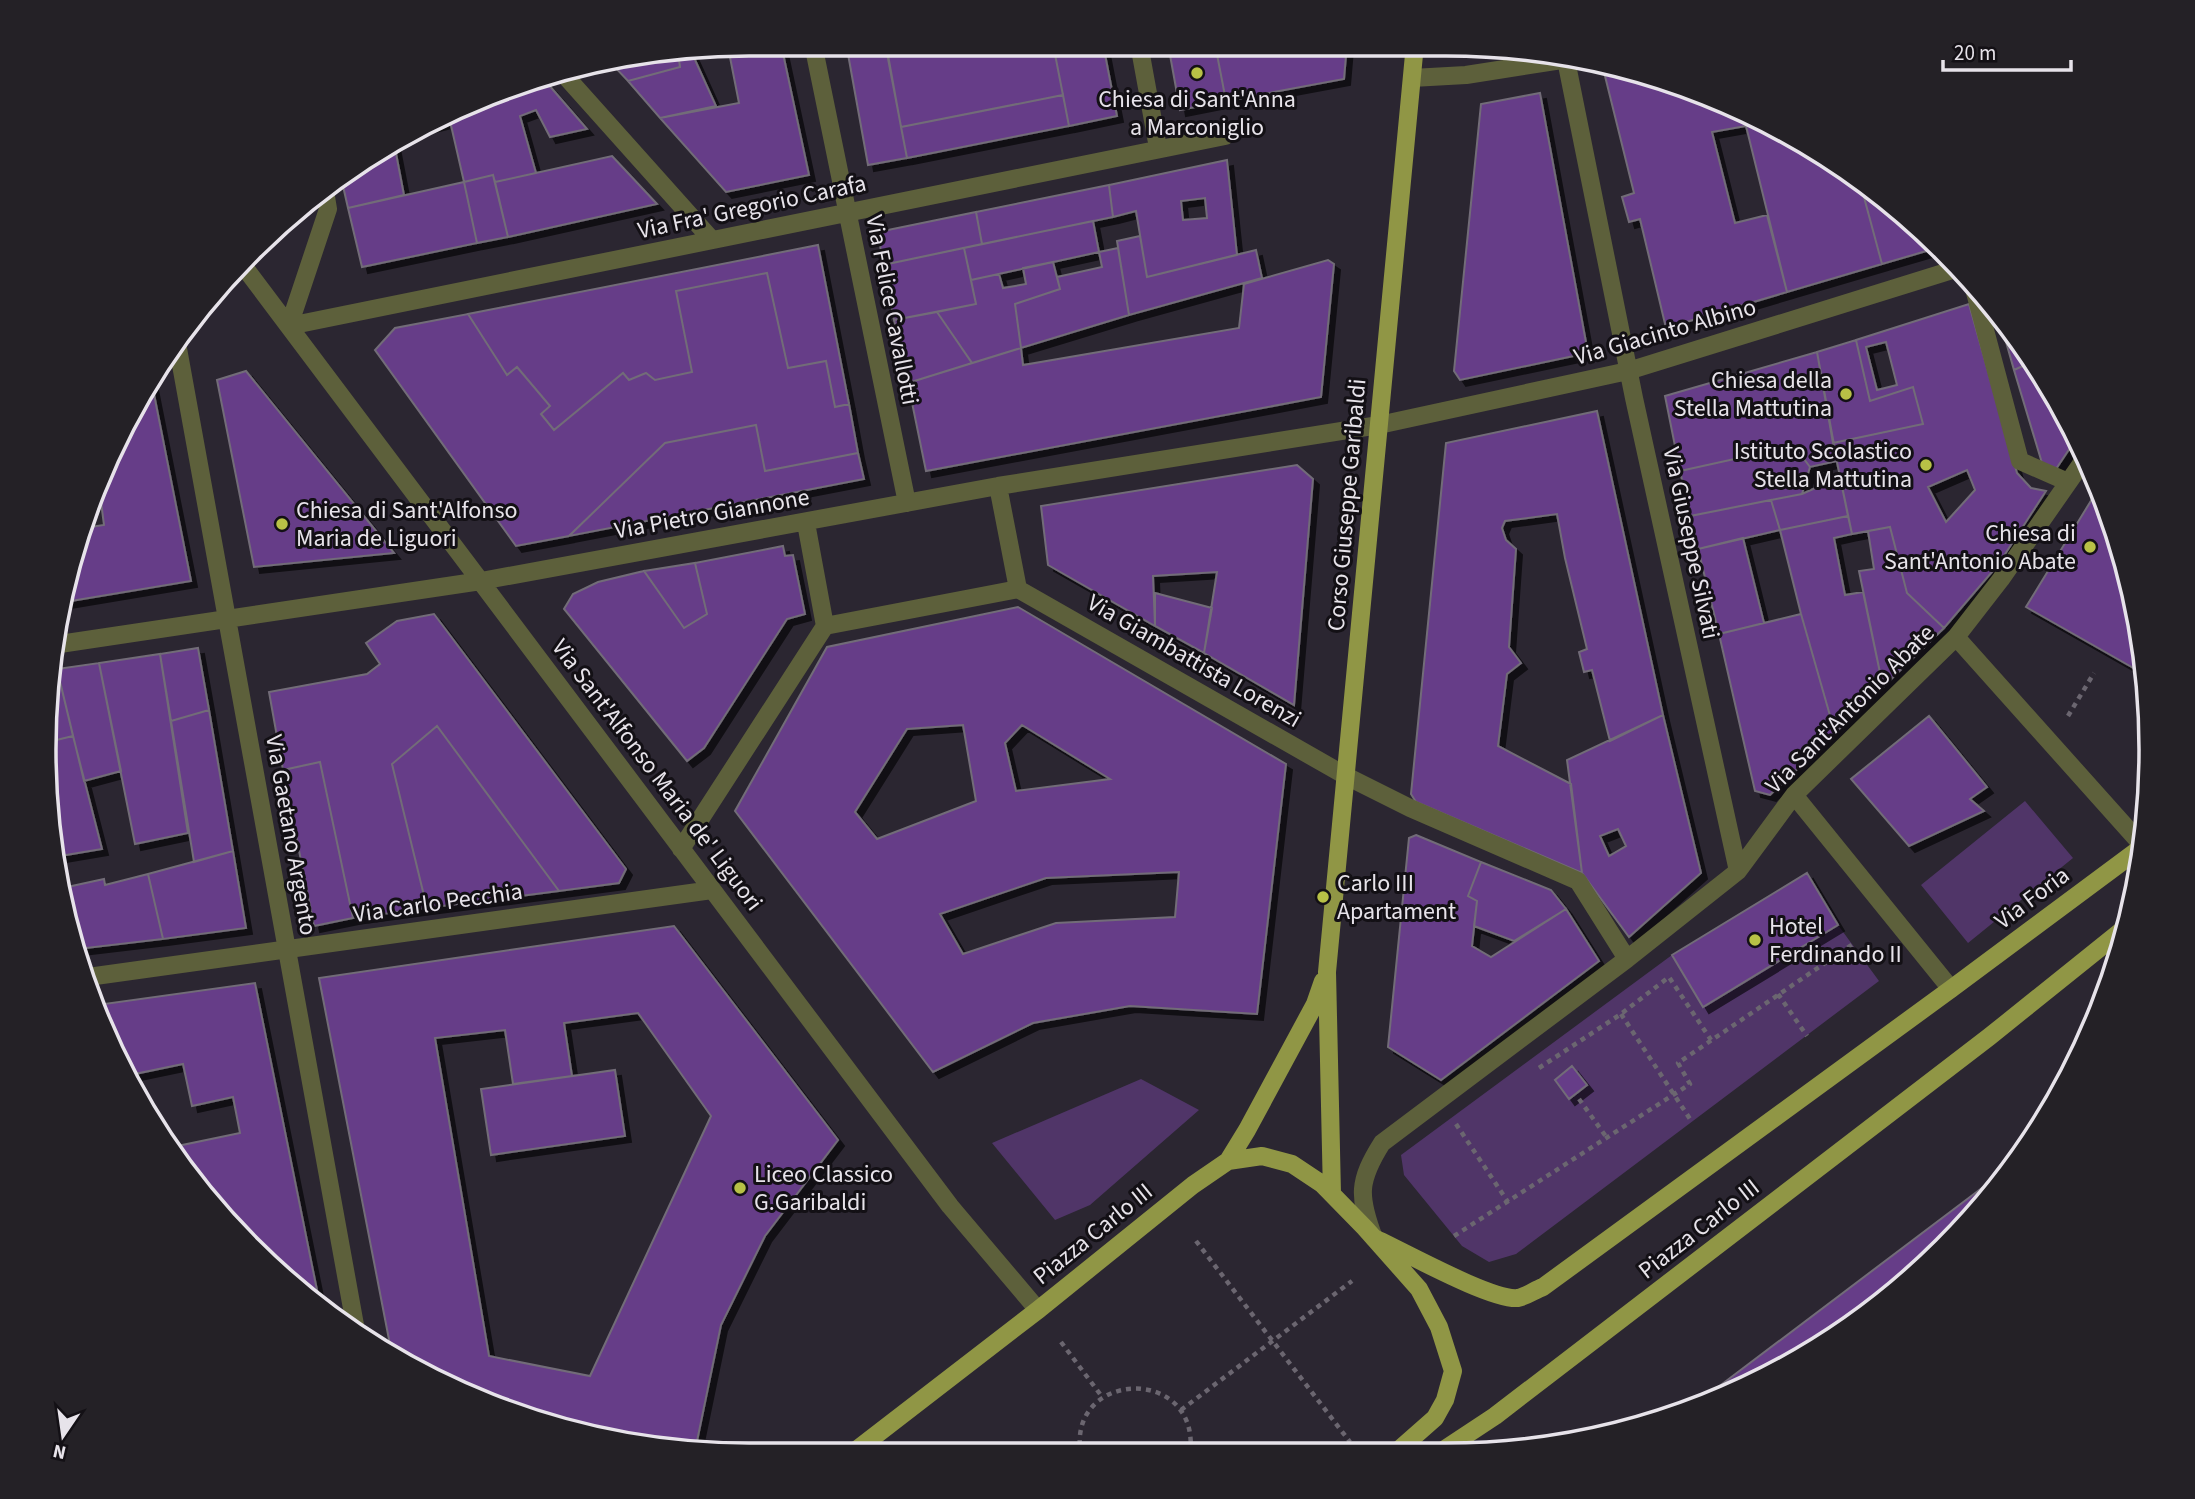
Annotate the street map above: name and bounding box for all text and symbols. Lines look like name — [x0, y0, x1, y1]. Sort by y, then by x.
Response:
scale bar — [1943, 28, 2071, 72]
text: 20 m — [1954, 38, 1996, 68]
marker: Chiesa di Sant'Anna a Marconiglio — [1189, 65, 1205, 81]
place label: Chiesa di Sant'Anna a Marconiglio — [1098, 82, 1296, 145]
street label: Via Fra' Gregorio Carafa — [634, 166, 870, 248]
street label: Via Felice Cavallotti — [856, 212, 928, 408]
street label: Via Giacinto Albino — [1570, 289, 1760, 375]
place label: Chiesa della Stella Mattutina — [1674, 363, 1832, 426]
street label: Corso Giuseppe Garibaldi — [1319, 377, 1375, 633]
marker: Chiesa della Stella Mattutina — [1838, 386, 1854, 402]
place label: Istituto Scolastico Stella Mattutina — [1734, 434, 1912, 497]
street label: Via Giuseppe Silvati — [1654, 444, 1728, 642]
marker: Istituto Scolastico Stella Mattutina — [1918, 457, 1934, 473]
street label: Via Pietro Giannone — [612, 480, 812, 548]
place label: Chiesa di Sant'Alfonso Maria de Liguori — [296, 493, 517, 556]
marker: Chiesa di Sant'Alfonso Maria de Liguori — [274, 516, 290, 532]
place label: Chiesa di Sant'Antonio Abate — [1884, 516, 2076, 579]
marker: Chiesa di Sant'Antonio Abate — [2082, 539, 2098, 555]
street label: Via Giambattista Lorenzi — [1081, 585, 1307, 737]
street label: Via Sant'Antonio Abate — [1757, 616, 1943, 802]
street label: Via Sant'Alfonso Maria de' Liguori — [543, 632, 771, 918]
street label: Via Gaetano Argento — [256, 732, 326, 938]
street label: Via Foria — [1987, 858, 2077, 938]
place label: Carlo III Apartament — [1337, 866, 1456, 929]
street label: Via Carlo Pecchia — [351, 874, 525, 932]
marker: Carlo III Apartament — [1315, 889, 1331, 905]
place label: Hotel Ferdinando II — [1769, 909, 1902, 972]
marker: Hotel Ferdinando II — [1747, 932, 1763, 948]
place label: Liceo Classico G.Garibaldi — [754, 1157, 893, 1220]
street label: Piazza Carlo III — [1631, 1170, 1767, 1288]
street label: Piazza Carlo III — [1026, 1175, 1160, 1293]
marker: Liceo Classico G.Garibaldi — [732, 1180, 748, 1196]
north arrow — [28, 1401, 98, 1471]
text: N — [50, 1437, 69, 1466]

